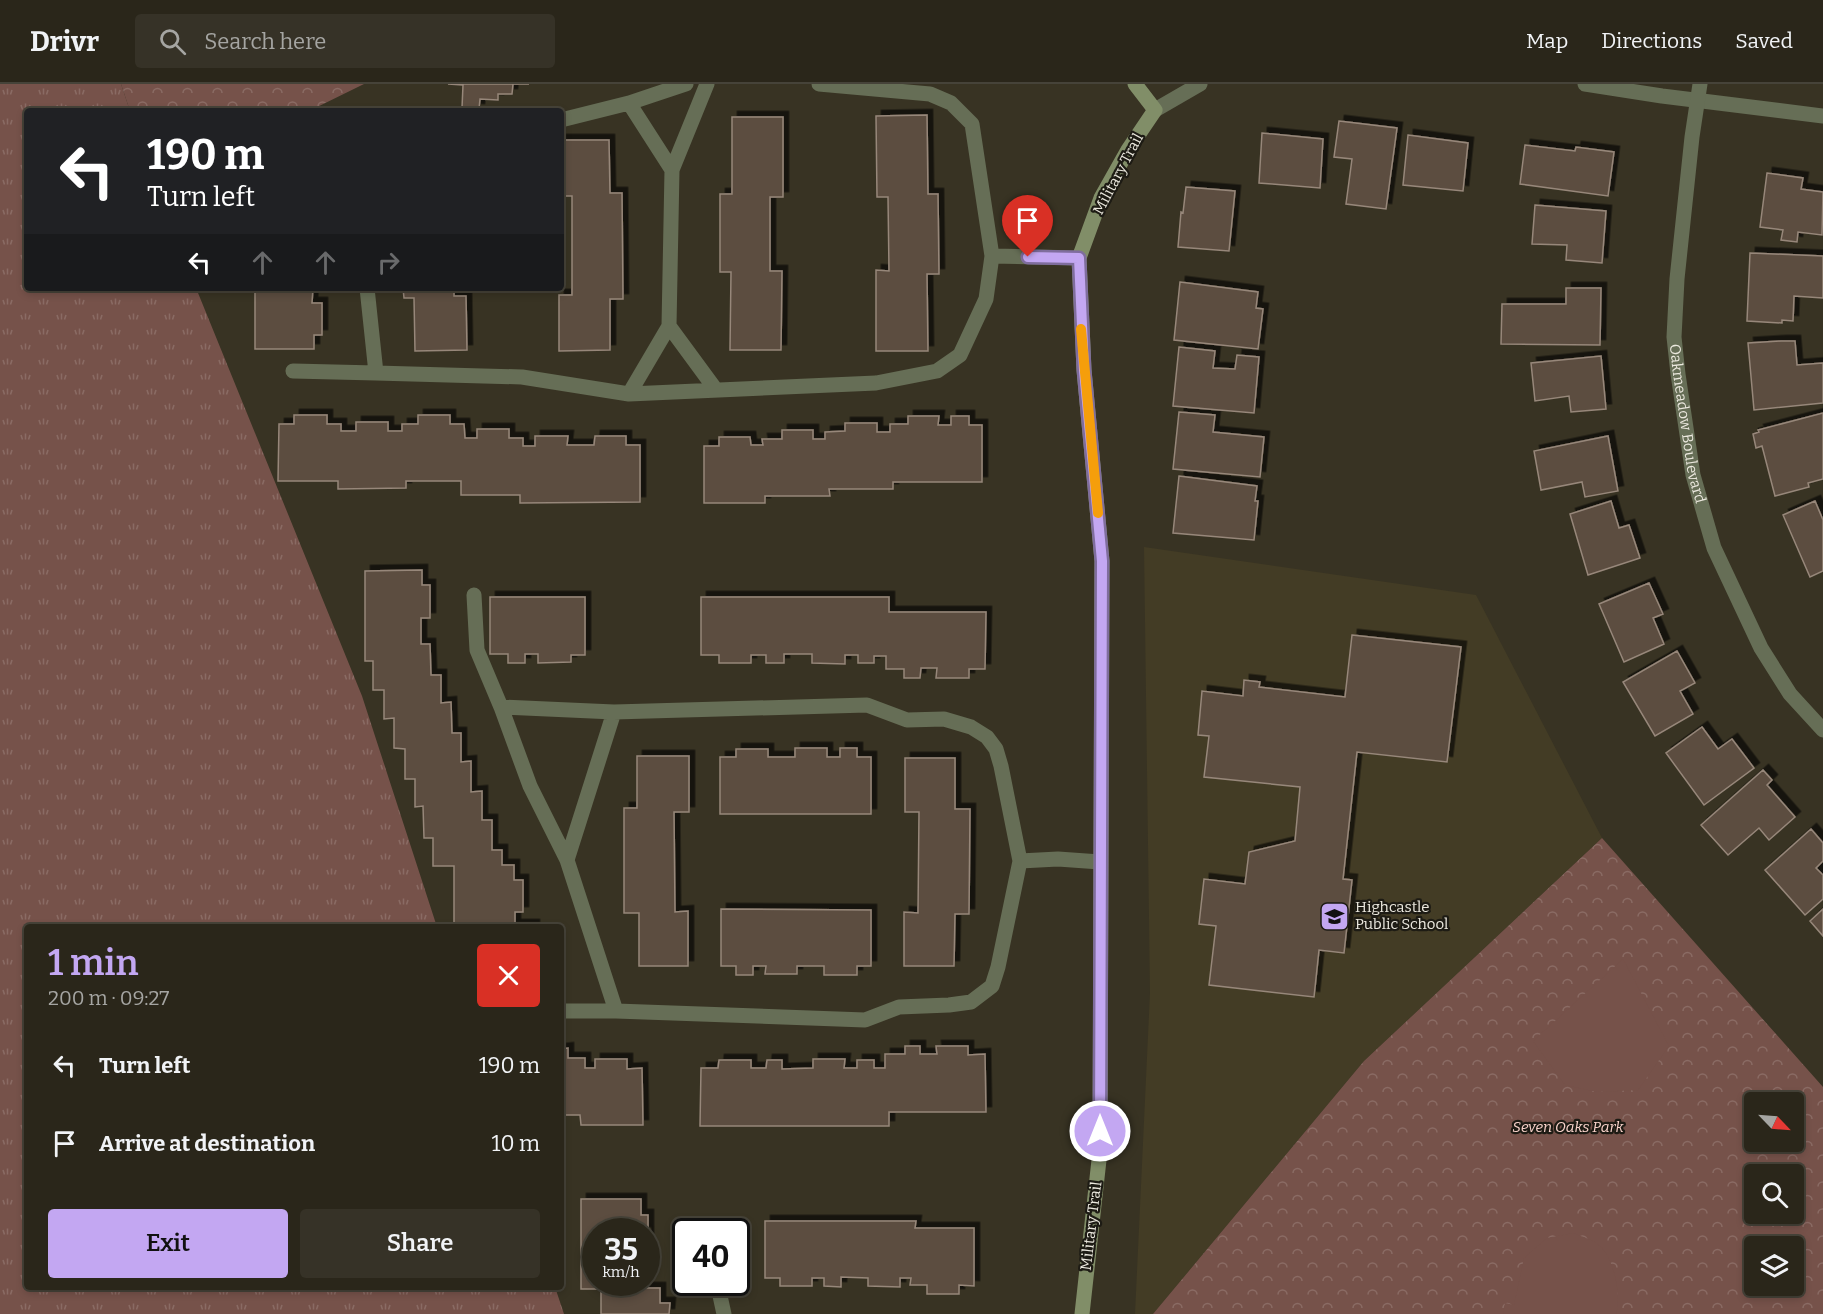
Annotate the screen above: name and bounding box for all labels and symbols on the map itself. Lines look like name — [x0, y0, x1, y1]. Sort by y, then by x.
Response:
street label: Military Trail — [1089, 130, 1147, 218]
pin — [1002, 195, 1053, 257]
street label: Oakmeadow Boulevard — [1666, 343, 1710, 505]
place label: Highcastle Public School — [1355, 898, 1448, 933]
school or university icon: Highcastle Public School — [1318, 900, 1350, 932]
north arrow — [1744, 1092, 1804, 1152]
position arrow — [1068, 1099, 1132, 1163]
park label: Seven Oaks Park — [1512, 1118, 1624, 1136]
street label: Military Trail — [1077, 1181, 1105, 1271]
speed limit sign: 40 — [672, 1218, 750, 1296]

